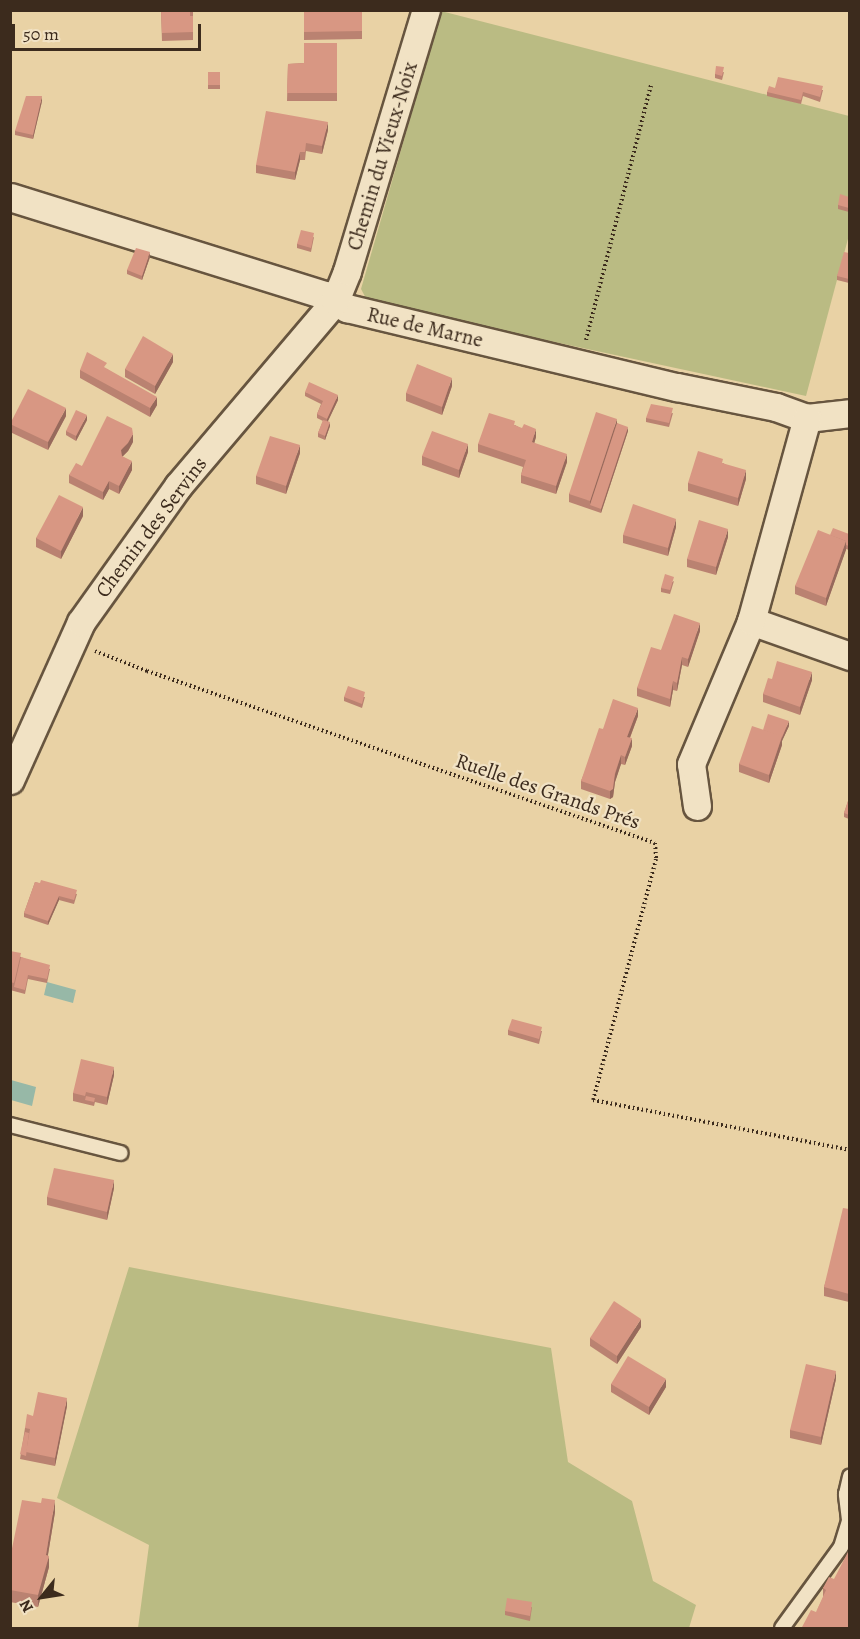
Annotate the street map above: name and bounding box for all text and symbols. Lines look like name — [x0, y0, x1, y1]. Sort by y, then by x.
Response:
scale bar — [15, 12, 204, 50]
text: 50 m — [23, 22, 59, 46]
street label: Chemin du Vieux-Noix — [341, 59, 423, 253]
street label: Rue de Marne — [365, 301, 485, 353]
street label: Chemin des Servins — [90, 452, 212, 602]
street label: Ruelle des Grands Prés — [452, 748, 644, 834]
north arrow — [12, 1567, 72, 1627]
text: N — [14, 1595, 39, 1617]

